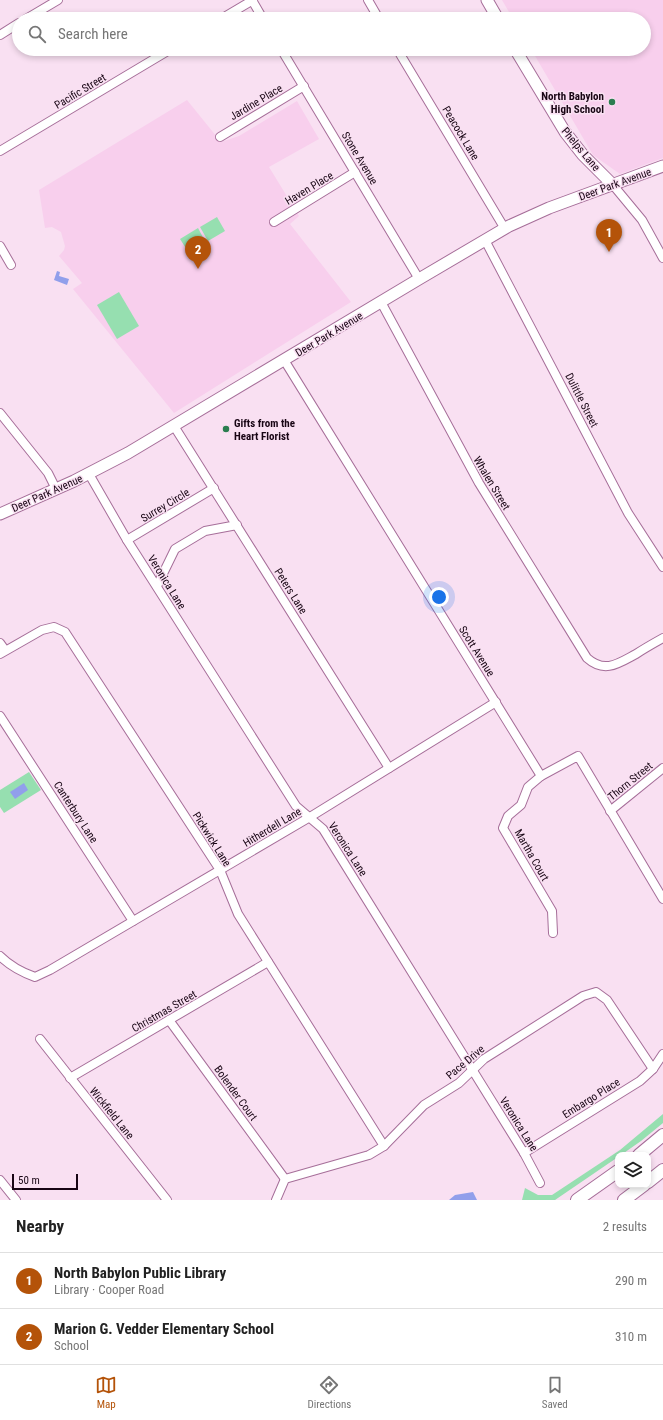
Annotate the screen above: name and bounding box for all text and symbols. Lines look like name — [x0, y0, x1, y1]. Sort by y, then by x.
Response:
search box — [12, 12, 651, 56]
icon: search — [26, 23, 48, 45]
text: Search here — [58, 25, 128, 43]
street label: Pacific Street — [52, 71, 108, 112]
street label: Jardine Place — [228, 82, 285, 123]
place label: North Babylon High School — [541, 90, 604, 116]
marker: North Babylon High School — [607, 97, 617, 107]
street label: Peacock Lane — [439, 104, 482, 163]
street label: Phelps Lane — [559, 125, 603, 174]
street label: Stone Avenue — [339, 130, 380, 187]
street label: Deer Park Avenue — [577, 165, 653, 204]
street label: Haven Place — [283, 169, 336, 208]
pin: 1 — [596, 219, 622, 252]
pin: 2 — [185, 236, 211, 269]
street label: Deer Park Avenue — [293, 309, 365, 360]
street label: Dulittle Street — [562, 371, 601, 430]
place label: Gifts from the Heart Florist — [234, 417, 295, 443]
marker: Gifts from the Heart Florist — [221, 424, 231, 434]
street label: Whalen Street — [470, 454, 513, 512]
street label: Deer Park Avenue — [10, 472, 85, 515]
street label: Surrey Circle — [139, 486, 192, 525]
street label: Veronica Lane — [145, 553, 188, 612]
street label: Peters Lane — [271, 566, 310, 617]
your location — [429, 587, 449, 607]
street label: Scott Avenue — [456, 624, 497, 679]
street label: Thorn Street — [605, 759, 655, 803]
street label: Canterbury Lane — [51, 779, 100, 846]
street label: Hitherdell Lane — [241, 805, 304, 850]
street label: Pickwick Lane — [190, 810, 233, 869]
street label: Veronica Lane — [325, 820, 370, 879]
street label: Martha Court — [512, 827, 552, 883]
street label: Christmas Street — [130, 988, 199, 1035]
street label: Pace Drive — [444, 1043, 487, 1082]
street label: Bolender Court — [211, 1063, 260, 1123]
street label: Embargo Place — [560, 1076, 622, 1121]
street label: Wickfield Lane — [87, 1085, 136, 1142]
street label: Veronica Lane — [497, 1095, 540, 1154]
map controls — [615, 1152, 651, 1188]
button: layers — [615, 1152, 651, 1188]
scale bar — [12, 1172, 78, 1191]
text: 50 m — [18, 1174, 40, 1187]
text: Nearby — [16, 1216, 64, 1236]
text: 2 results — [603, 1219, 647, 1234]
text: North Babylon Public Library — [54, 1264, 226, 1282]
text: 1 — [26, 1273, 32, 1288]
text: 290 m — [615, 1273, 647, 1288]
text: Library · Cooper Road — [54, 1282, 164, 1297]
text: Marion G. Vedder Elementary School — [54, 1320, 274, 1338]
text: 2 — [26, 1329, 32, 1344]
text: 310 m — [615, 1329, 647, 1344]
text: School — [54, 1338, 89, 1353]
tab: Map — [95, 1374, 117, 1411]
tab: Directions — [307, 1374, 351, 1411]
tab: Saved — [542, 1374, 568, 1411]

